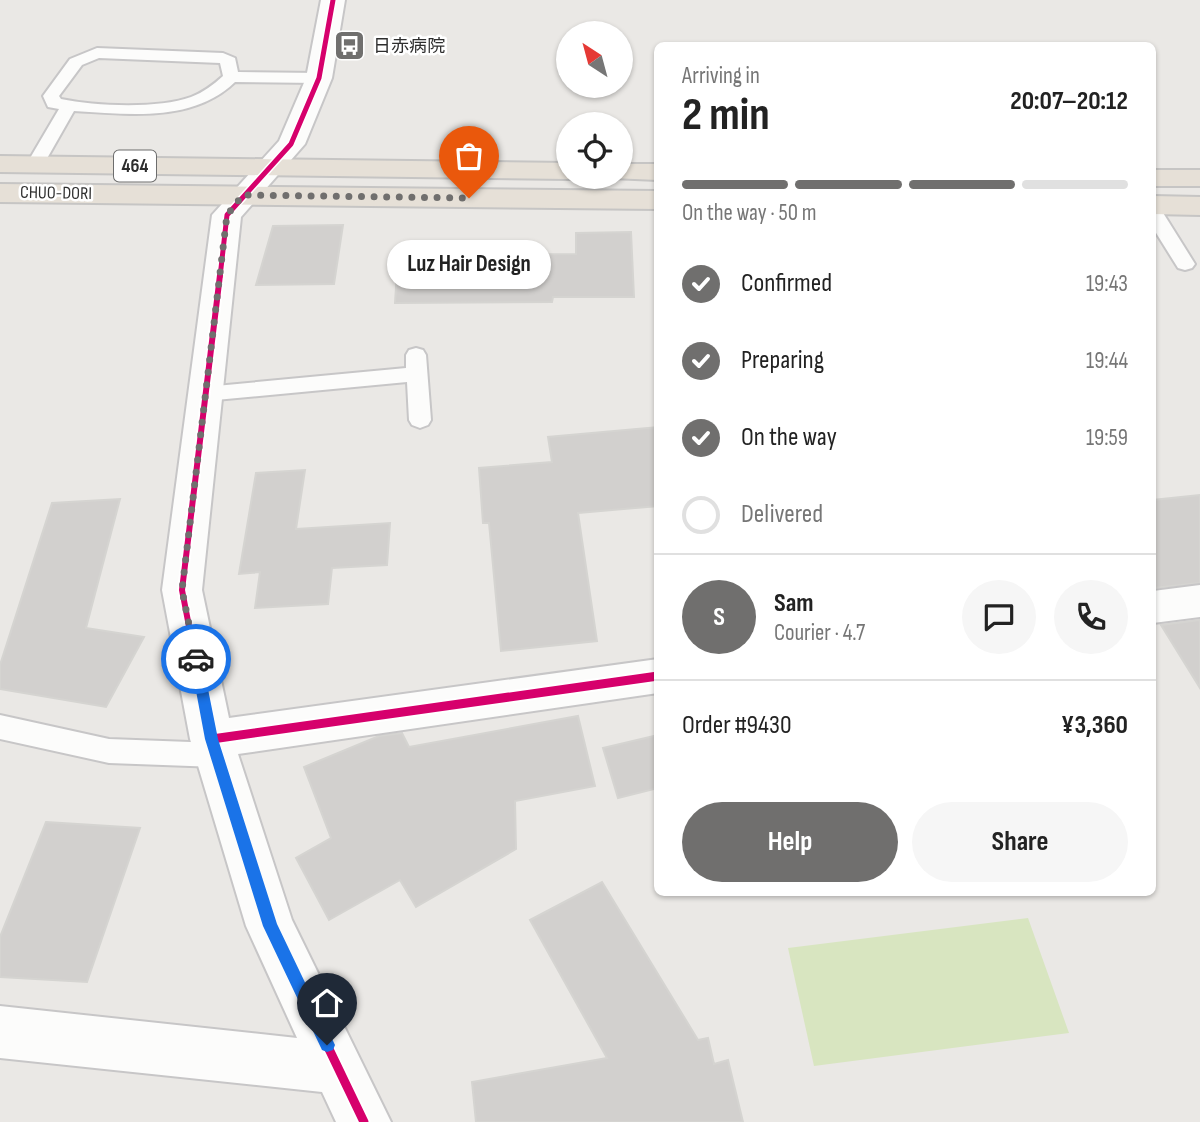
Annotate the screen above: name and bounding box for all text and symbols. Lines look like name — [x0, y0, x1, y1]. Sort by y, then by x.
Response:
north arrow — [556, 21, 634, 98]
map controls — [556, 21, 633, 189]
bus stop icon: 日赤病院 — [333, 29, 367, 63]
place label: 日赤病院 — [373, 36, 445, 57]
text: Arriving in — [682, 62, 760, 90]
text: 20:07–20:12 — [1010, 86, 1128, 117]
text: 2 min — [682, 88, 770, 143]
button: locate — [556, 112, 633, 189]
pin — [439, 126, 499, 198]
icon: bag — [450, 137, 488, 175]
road number: 464 — [114, 150, 156, 182]
street label: CHUO-DORI — [20, 182, 92, 204]
text: On the way · 50 m — [682, 199, 816, 227]
callout: Luz Hair Design — [387, 240, 551, 289]
text: Luz Hair Design — [407, 250, 531, 278]
icon: check — [682, 265, 720, 303]
text: Confirmed — [741, 268, 832, 299]
text: 19:43 — [1086, 270, 1128, 298]
icon: check — [682, 342, 720, 380]
text: Preparing — [741, 345, 824, 376]
text: 19:44 — [1086, 347, 1128, 375]
icon: check — [682, 419, 720, 457]
text: On the way — [741, 422, 837, 453]
text: 19:59 — [1086, 424, 1128, 452]
text: Delivered — [741, 499, 823, 530]
button: chat — [962, 580, 1036, 654]
button: phone — [1054, 580, 1128, 654]
text: Sam — [774, 588, 814, 619]
text: S — [713, 602, 725, 633]
text: Courier · 4.7 — [774, 619, 865, 647]
courier — [161, 624, 231, 694]
icon: car — [177, 640, 215, 678]
text: Order #9430 — [682, 710, 792, 741]
text: ¥3,360 — [1061, 710, 1128, 741]
button: Help — [682, 802, 898, 882]
button: Share — [912, 802, 1128, 882]
pin — [297, 973, 357, 1045]
icon: home — [308, 984, 346, 1022]

